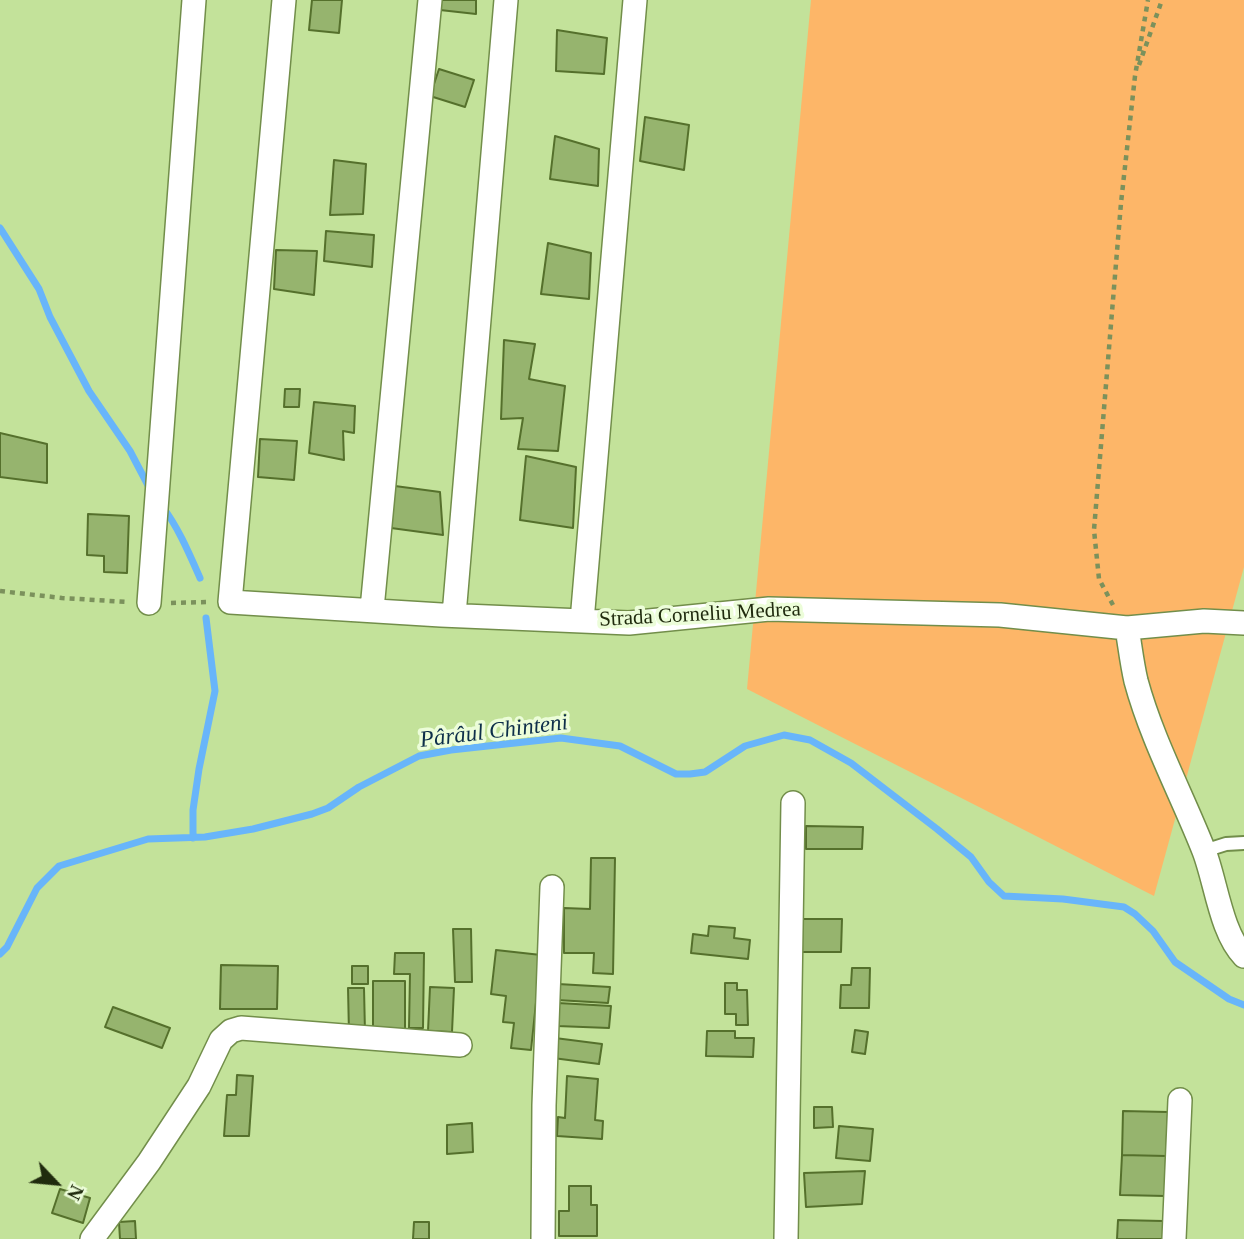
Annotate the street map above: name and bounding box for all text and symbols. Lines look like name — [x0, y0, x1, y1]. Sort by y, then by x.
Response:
street label: Strada Corneliu Medrea — [599, 597, 801, 633]
water label: Pârâul Chinteni — [418, 709, 570, 755]
north arrow — [21, 1148, 91, 1218]
text: N — [63, 1182, 88, 1203]

